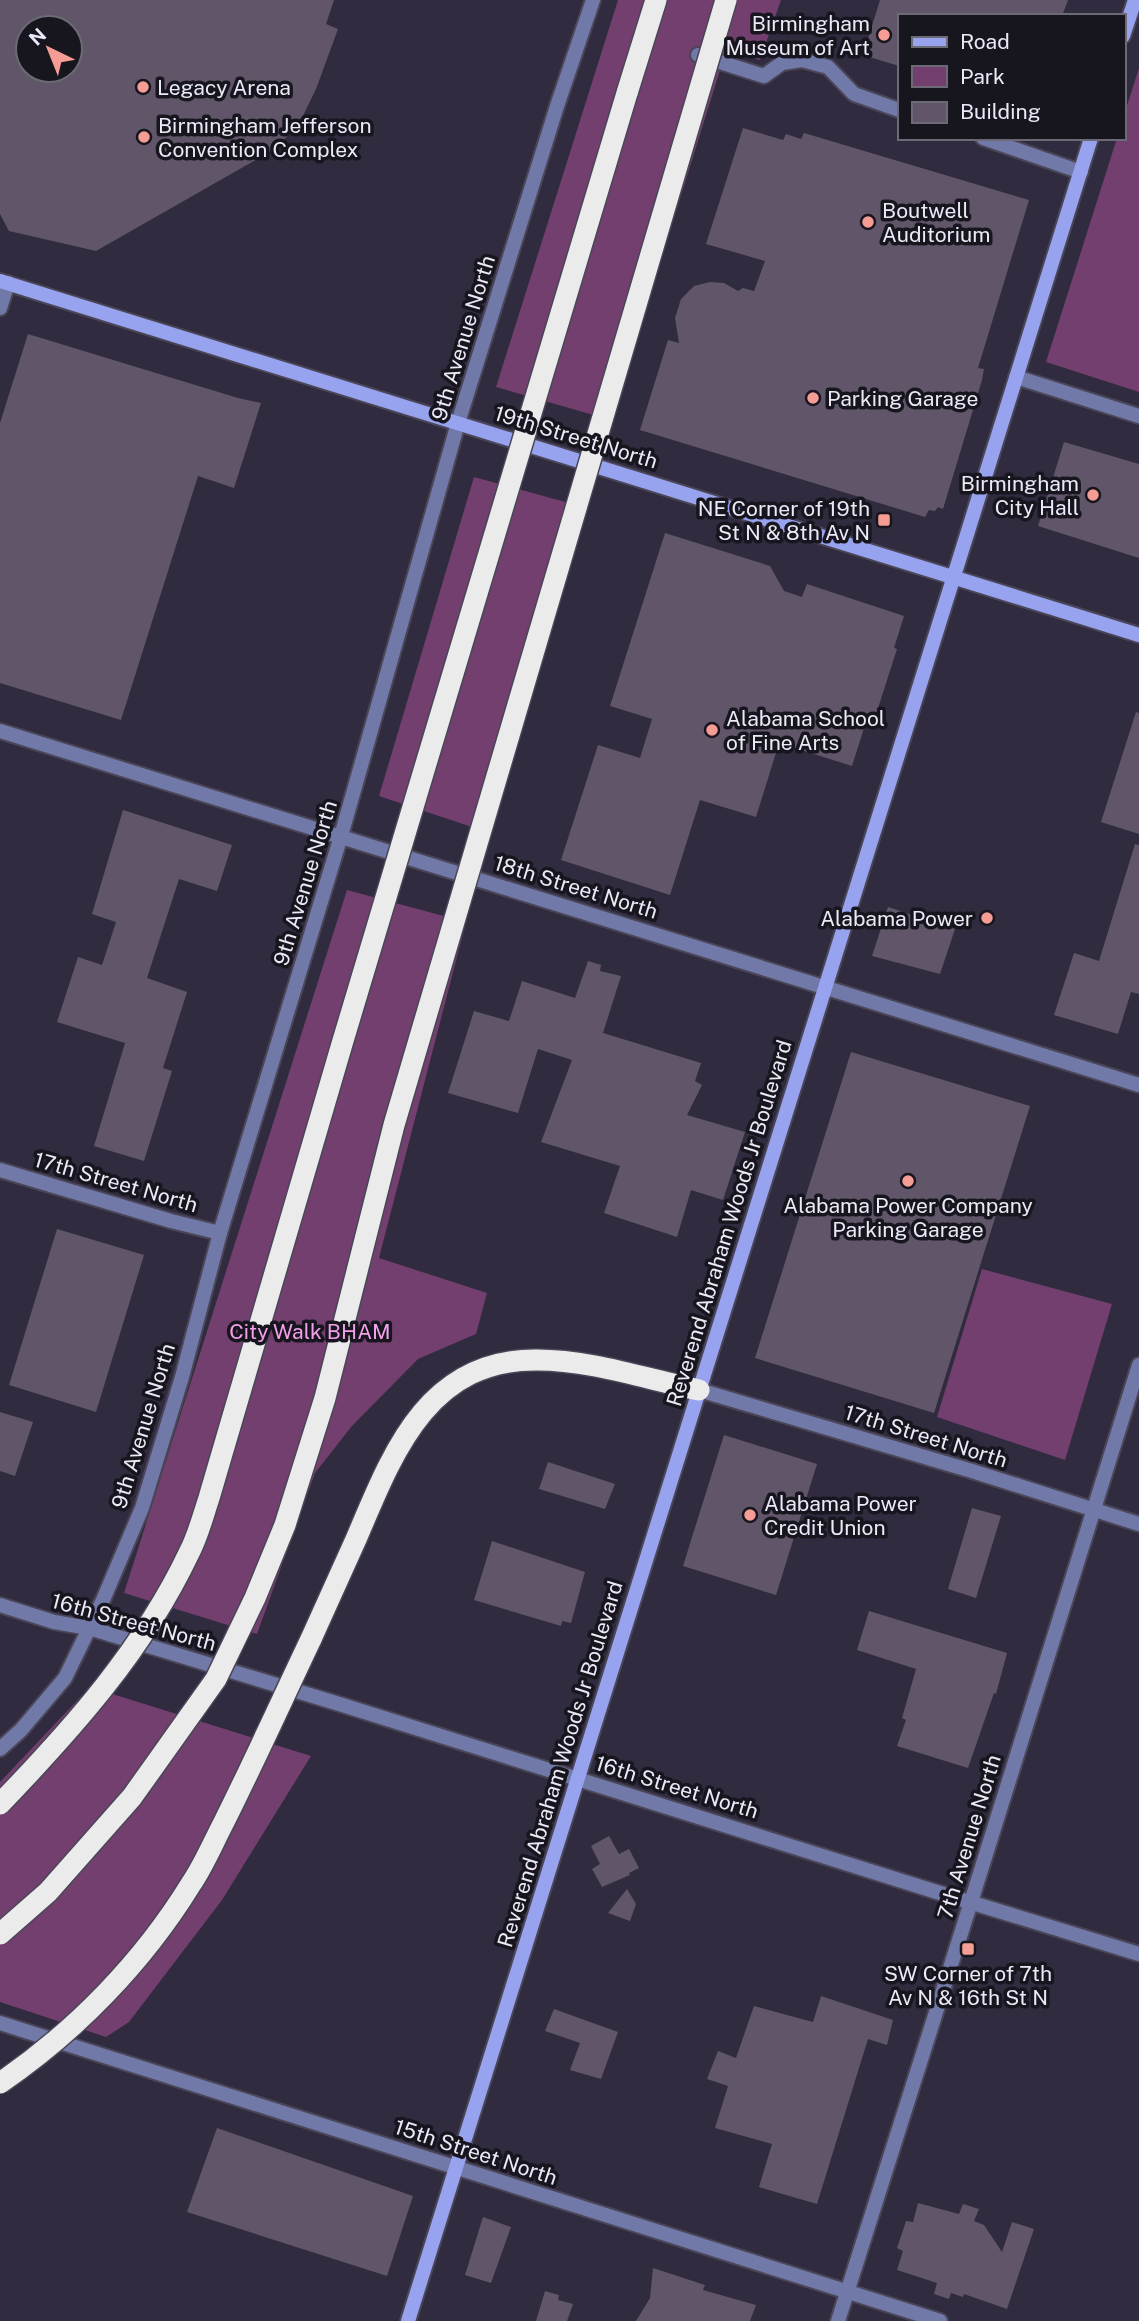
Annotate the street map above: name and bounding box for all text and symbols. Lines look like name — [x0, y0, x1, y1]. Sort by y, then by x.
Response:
place label: Birmingham Museum of Art — [726, 11, 870, 60]
north arrow — [14, 14, 84, 84]
legend — [898, 14, 1125, 140]
text: N — [24, 23, 50, 50]
marker: Birmingham Museum of Art — [876, 27, 892, 43]
text: Road — [960, 29, 1010, 54]
text: Park — [960, 64, 1005, 89]
place label: Legacy Arena — [157, 75, 291, 100]
marker: Legacy Arena — [135, 79, 151, 95]
text: Building — [960, 99, 1041, 124]
place label: Birmingham Jefferson Convention Complex — [158, 113, 372, 162]
marker: Birmingham Jefferson Convention Complex — [136, 129, 152, 145]
place label: Boutwell Auditorium — [882, 198, 990, 247]
marker: Boutwell Auditorium — [860, 214, 876, 230]
street label: 9th Avenue North — [426, 252, 500, 424]
place label: Parking Garage — [827, 386, 978, 411]
marker: Parking Garage — [805, 390, 821, 406]
street label: 19th Street North — [491, 400, 661, 474]
place label: Birmingham City Hall — [961, 471, 1079, 520]
marker: Birmingham City Hall — [1085, 487, 1101, 503]
place label: NE Corner of 19th St N & 8th Av N — [698, 496, 870, 545]
marker: NE Corner of 19th St N & 8th Av N — [876, 512, 892, 528]
place label: Alabama School of Fine Arts — [726, 706, 885, 755]
marker: Alabama School of Fine Arts — [704, 722, 720, 738]
street label: 9th Avenue North — [268, 797, 342, 969]
street label: 18th Street North — [491, 850, 661, 924]
place label: Alabama Power — [820, 906, 973, 931]
marker: Alabama Power — [979, 910, 995, 926]
street label: Reverend Abraham Woods Jr Boulevard — [661, 1037, 797, 1409]
street label: 17th Street North — [31, 1147, 201, 1217]
marker: Alabama Power Company Parking Garage — [900, 1173, 916, 1189]
place label: Alabama Power Company Parking Garage — [783, 1193, 1033, 1242]
park label: City Walk BHAM — [229, 1319, 391, 1344]
street label: 9th Avenue North — [106, 1340, 180, 1512]
street label: 17th Street North — [842, 1399, 1010, 1473]
place label: Alabama Power Credit Union — [764, 1491, 917, 1540]
marker: Alabama Power Credit Union — [742, 1507, 758, 1523]
street label: Reverend Abraham Woods Jr Boulevard — [492, 1578, 628, 1950]
street label: 16th Street North — [49, 1588, 219, 1656]
street label: 16th Street North — [592, 1750, 762, 1824]
street label: 7th Avenue North — [932, 1752, 1006, 1922]
marker: SW Corner of 7th Av N & 16th St N — [960, 1941, 976, 1957]
place label: SW Corner of 7th Av N & 16th St N — [884, 1961, 1052, 2010]
street label: 15th Street North — [392, 2114, 560, 2190]

